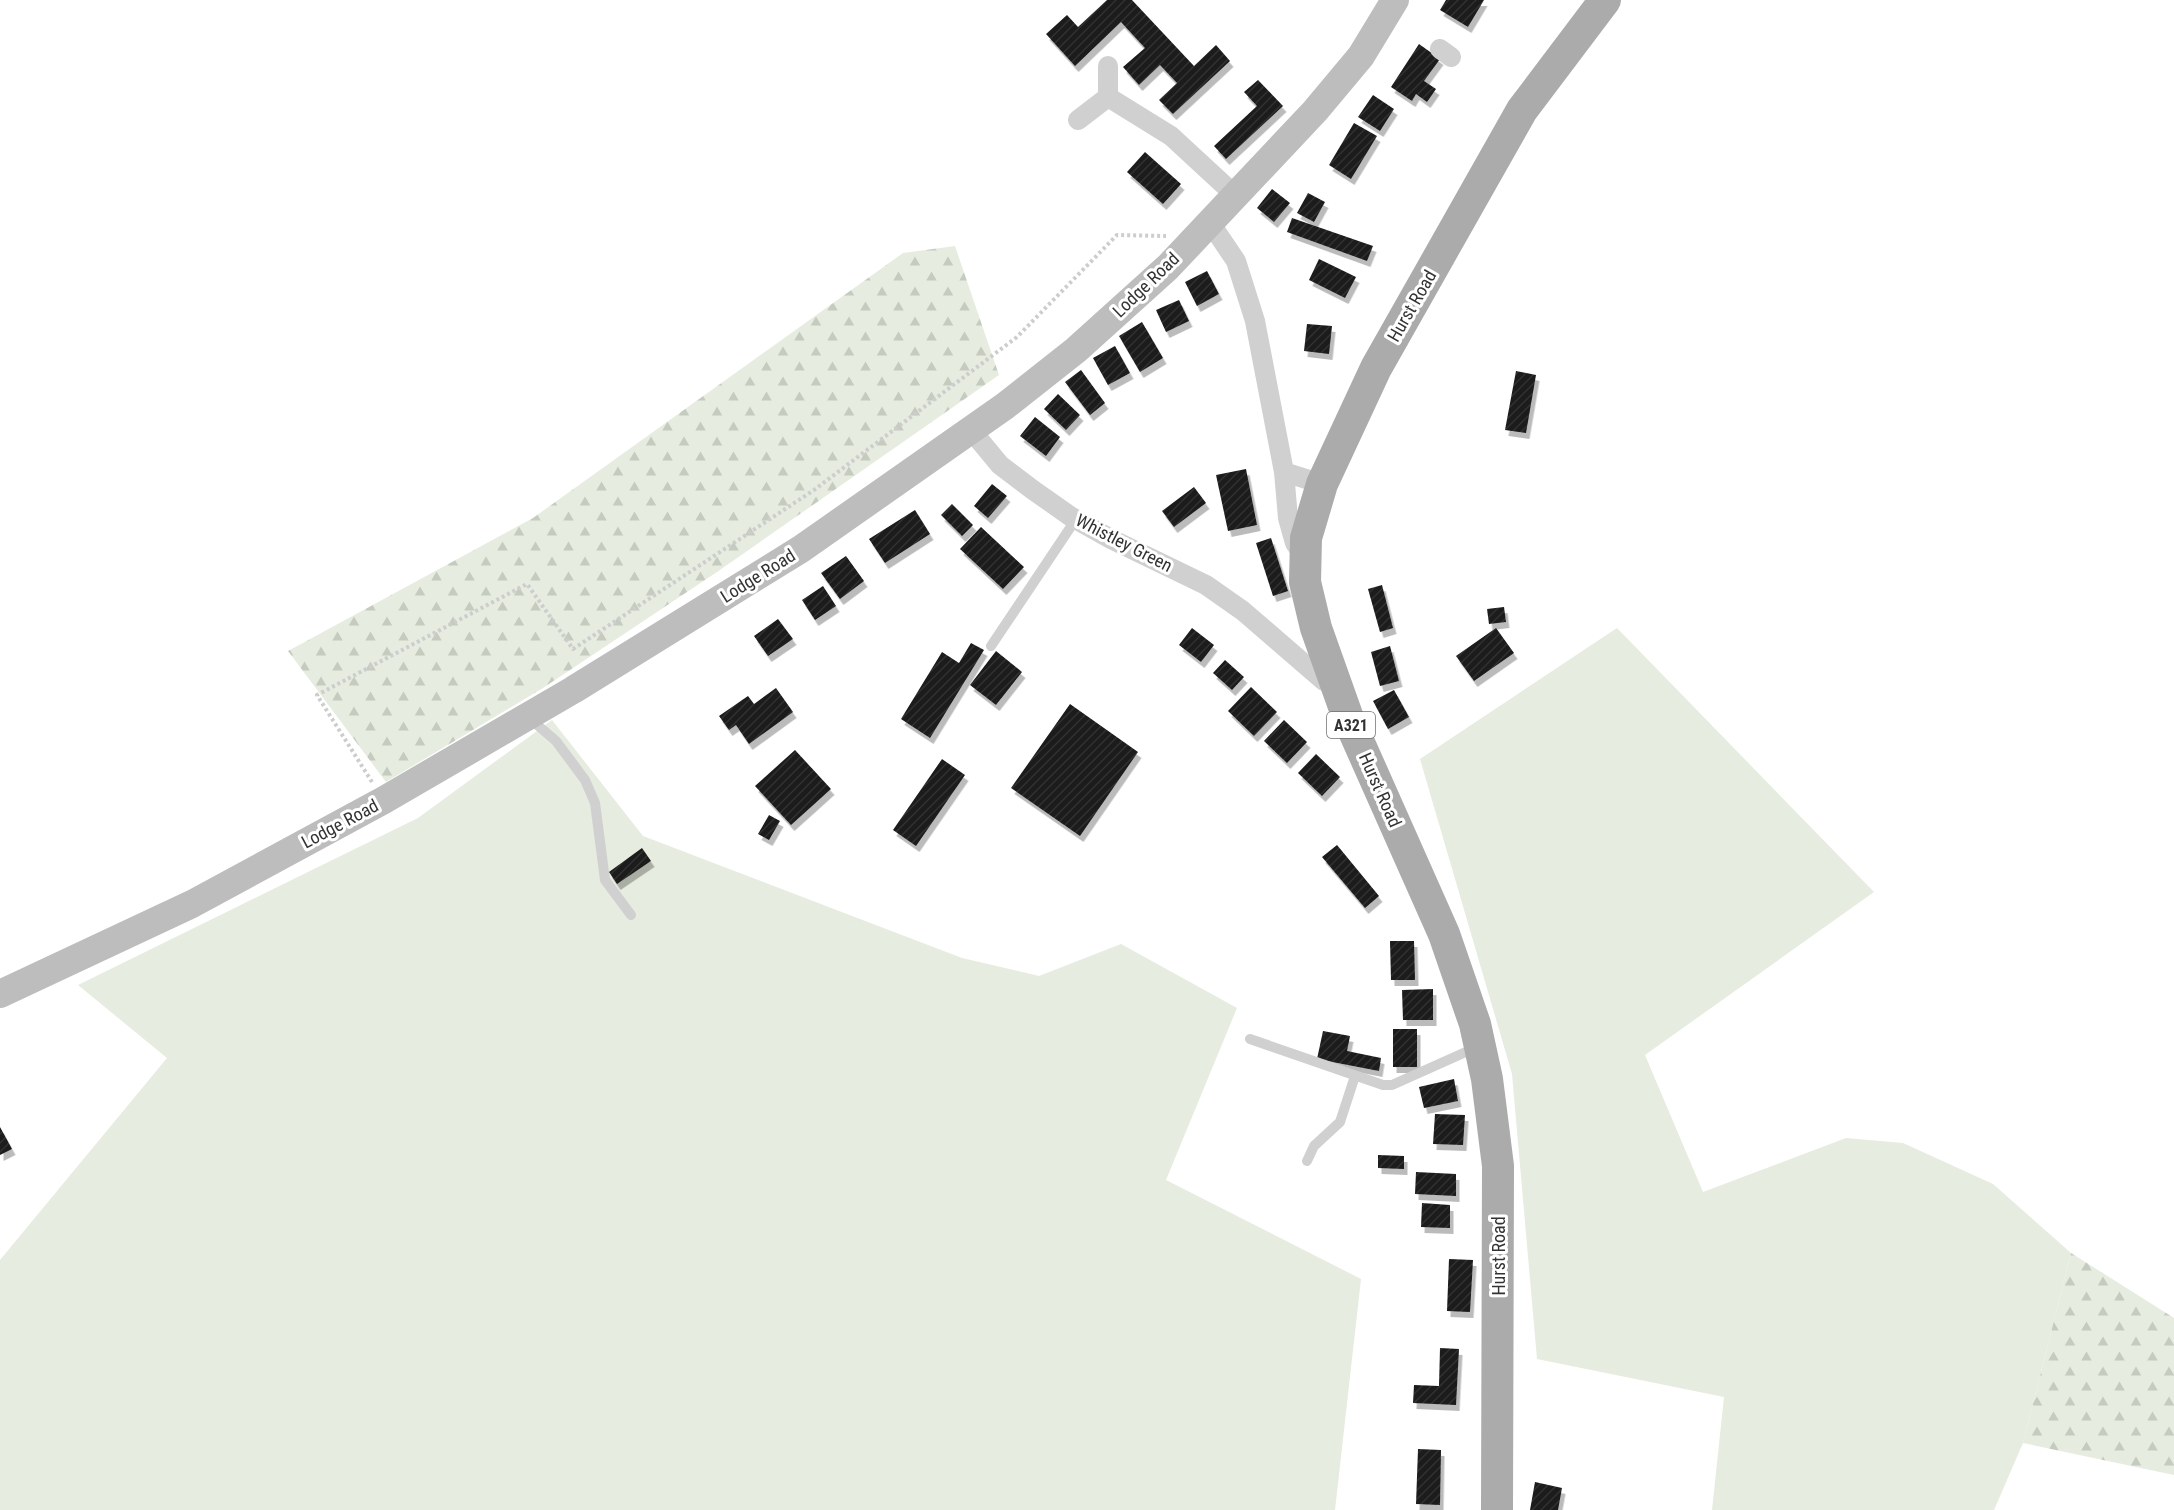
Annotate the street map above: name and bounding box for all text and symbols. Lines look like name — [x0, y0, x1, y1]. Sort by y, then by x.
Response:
street label: Lodge Road — [1108, 248, 1183, 321]
street label: Hurst Road — [1383, 266, 1440, 345]
street label: Whistley Green — [1072, 509, 1176, 576]
street label: Lodge Road — [716, 544, 799, 607]
road number: A321 — [1327, 712, 1375, 738]
street label: Hurst Road — [1355, 749, 1406, 830]
street label: Lodge Road — [298, 795, 382, 853]
street label: Hurst Road — [1488, 1216, 1509, 1296]

